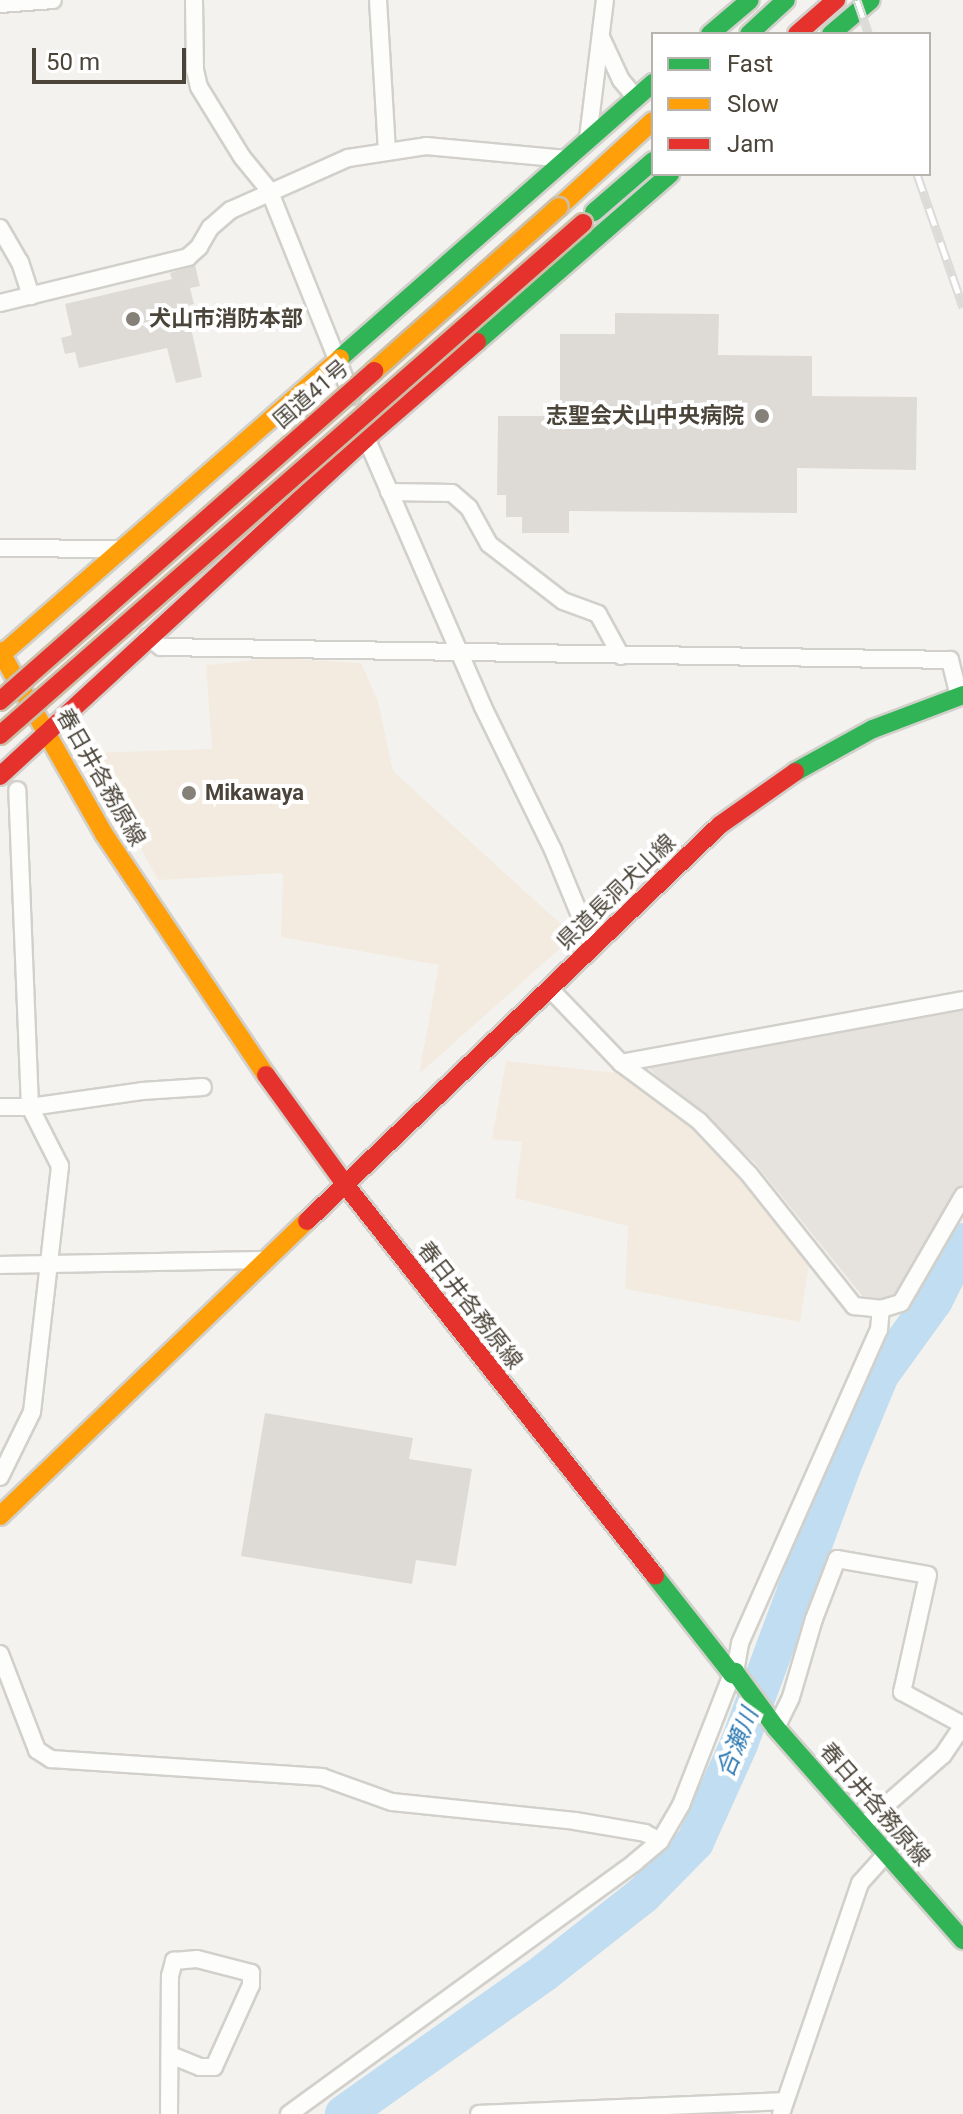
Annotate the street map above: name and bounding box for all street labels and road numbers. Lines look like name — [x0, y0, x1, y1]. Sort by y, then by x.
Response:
street label: 国道41号 — [268, 354, 354, 434]
street label: 春日井各務原線 — [51, 704, 151, 850]
street label: 県道長洞犬山線 — [551, 829, 681, 955]
street label: 春日井各務原線 — [412, 1236, 528, 1374]
street label: 春日井各務原線 — [815, 1737, 935, 1871]

